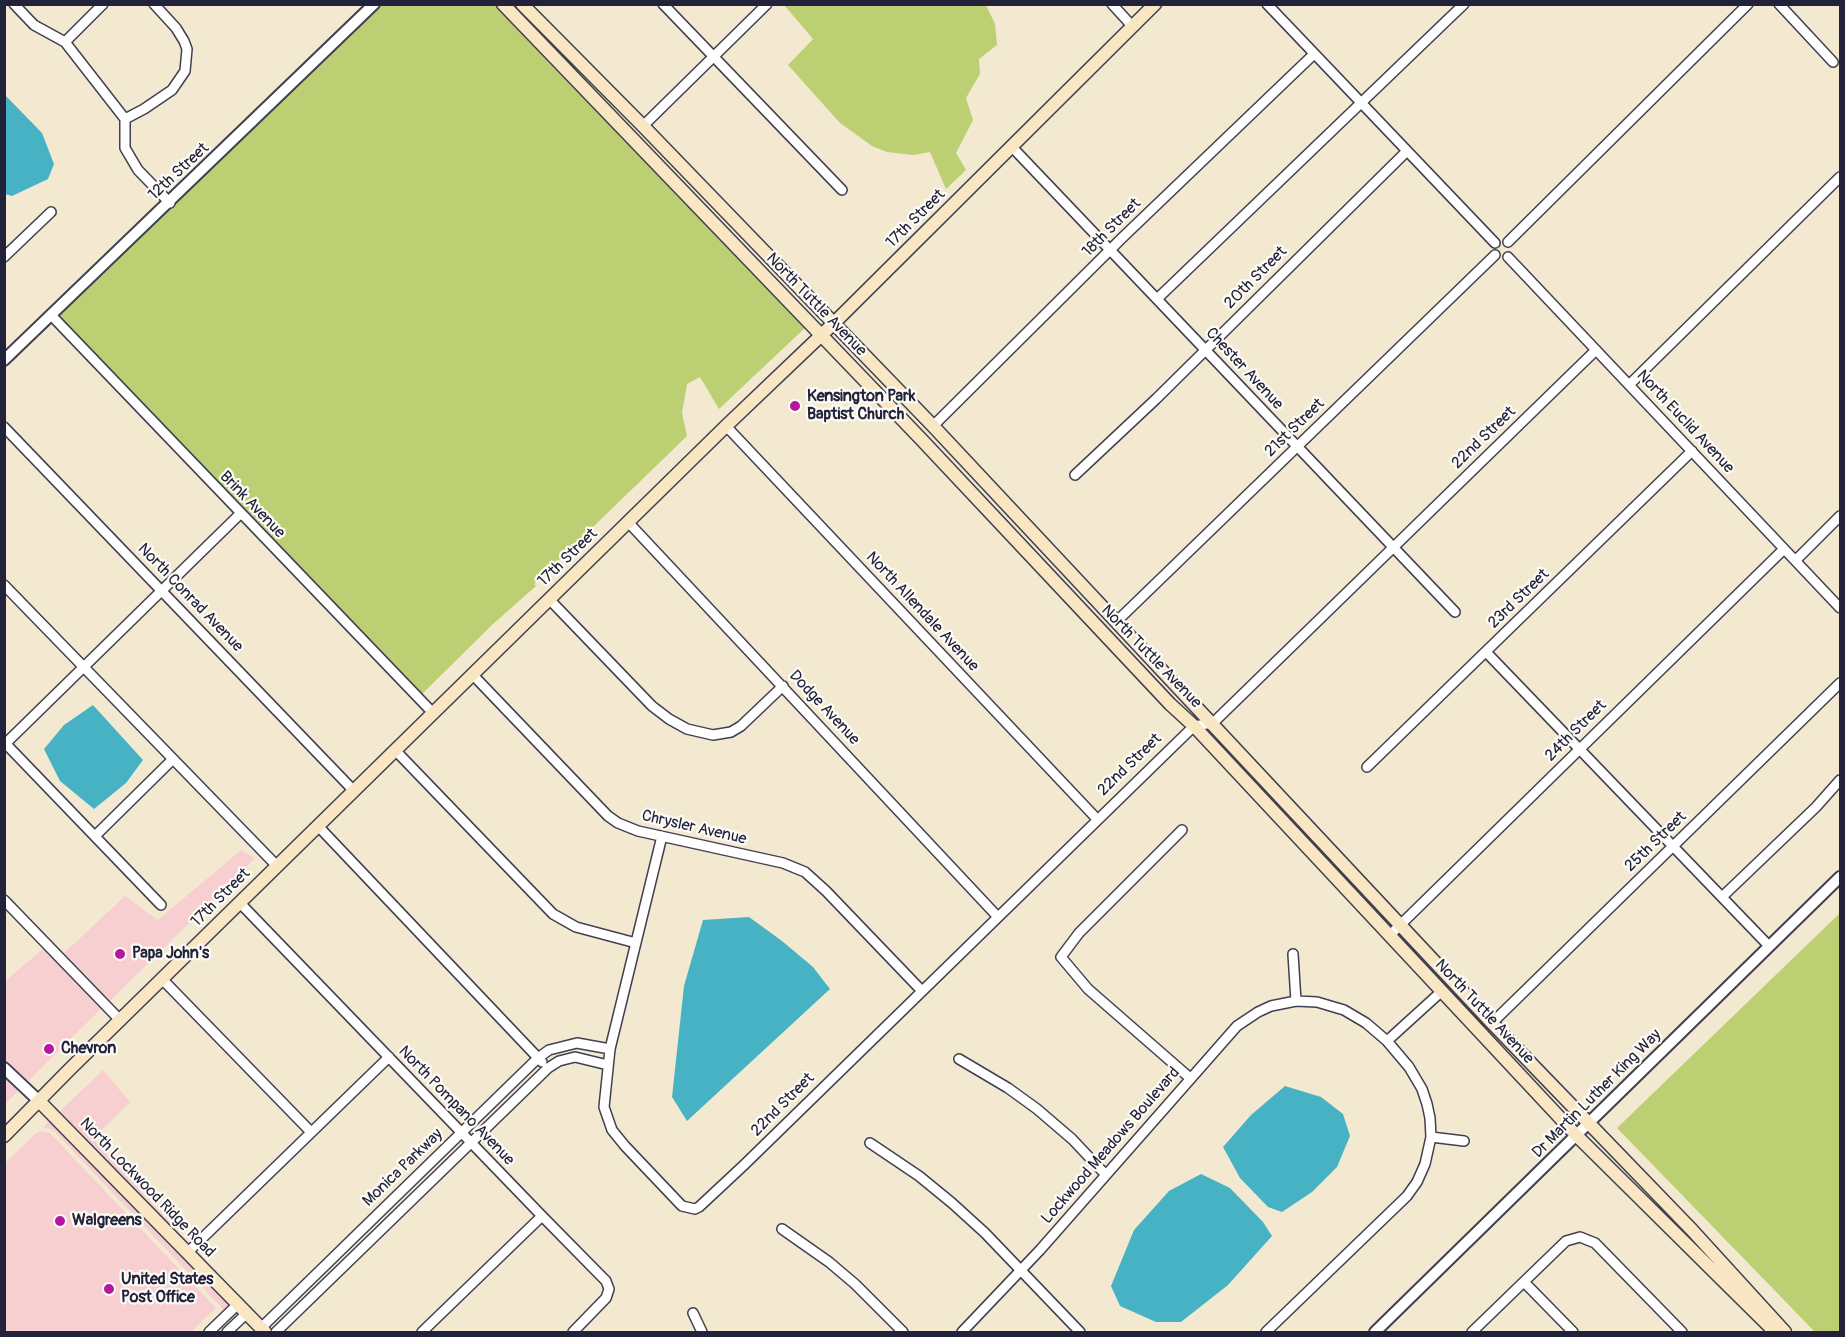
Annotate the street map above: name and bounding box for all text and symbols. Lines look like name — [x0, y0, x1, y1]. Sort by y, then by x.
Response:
street label: 12th Street — [145, 139, 213, 205]
street label: 17th Street — [883, 186, 949, 252]
street label: 18th Street — [1079, 195, 1145, 261]
street label: 20th Street — [1221, 243, 1291, 313]
street label: North Tuttle Avenue — [762, 249, 870, 361]
street label: Chester Avenue — [1201, 324, 1287, 414]
street label: North Euclid Avenue — [1632, 366, 1738, 478]
place label: Kensington Park Baptist Church — [807, 387, 915, 425]
street label: 21st Street — [1261, 395, 1329, 461]
marker: Kensington Park Baptist Church — [788, 399, 802, 413]
street label: 22nd Street — [1448, 403, 1520, 473]
street label: Brink Avenue — [215, 467, 289, 543]
street label: 17th Street — [534, 525, 602, 591]
street label: North Conrad Avenue — [133, 540, 247, 656]
street label: North Allendale Avenue — [862, 548, 982, 676]
street label: 23rd Street — [1484, 565, 1554, 633]
street label: North Tuttle Avenue — [1097, 601, 1205, 713]
street label: Dodge Avenue — [785, 667, 863, 749]
street label: 24th Street — [1541, 696, 1611, 766]
street label: 22nd Street — [1094, 730, 1166, 800]
street label: Chrysler Avenue — [640, 807, 748, 849]
street label: 25th Street — [1621, 808, 1691, 876]
street label: 17th Street — [188, 865, 254, 931]
place label: Papa John's — [132, 944, 209, 964]
marker: Papa John's — [113, 947, 127, 961]
street label: North Tuttle Avenue — [1431, 956, 1537, 1068]
street label: Dr Martin Luther King Way — [1529, 1026, 1665, 1162]
place label: Chevron — [61, 1039, 116, 1059]
marker: Chevron — [42, 1042, 56, 1056]
street label: North Pompano Avenue — [394, 1042, 518, 1170]
street label: Lockwood Meadows Boulevard — [1038, 1064, 1184, 1228]
street label: 22nd Street — [747, 1069, 819, 1141]
street label: North Lockwood Ridge Road — [75, 1114, 219, 1262]
street label: Monica Parkway — [359, 1125, 447, 1211]
place label: Walgreens — [72, 1211, 142, 1231]
marker: Walgreens — [53, 1214, 67, 1228]
place label: United States Post Office — [121, 1270, 213, 1308]
marker: United States Post Office — [102, 1282, 116, 1296]

